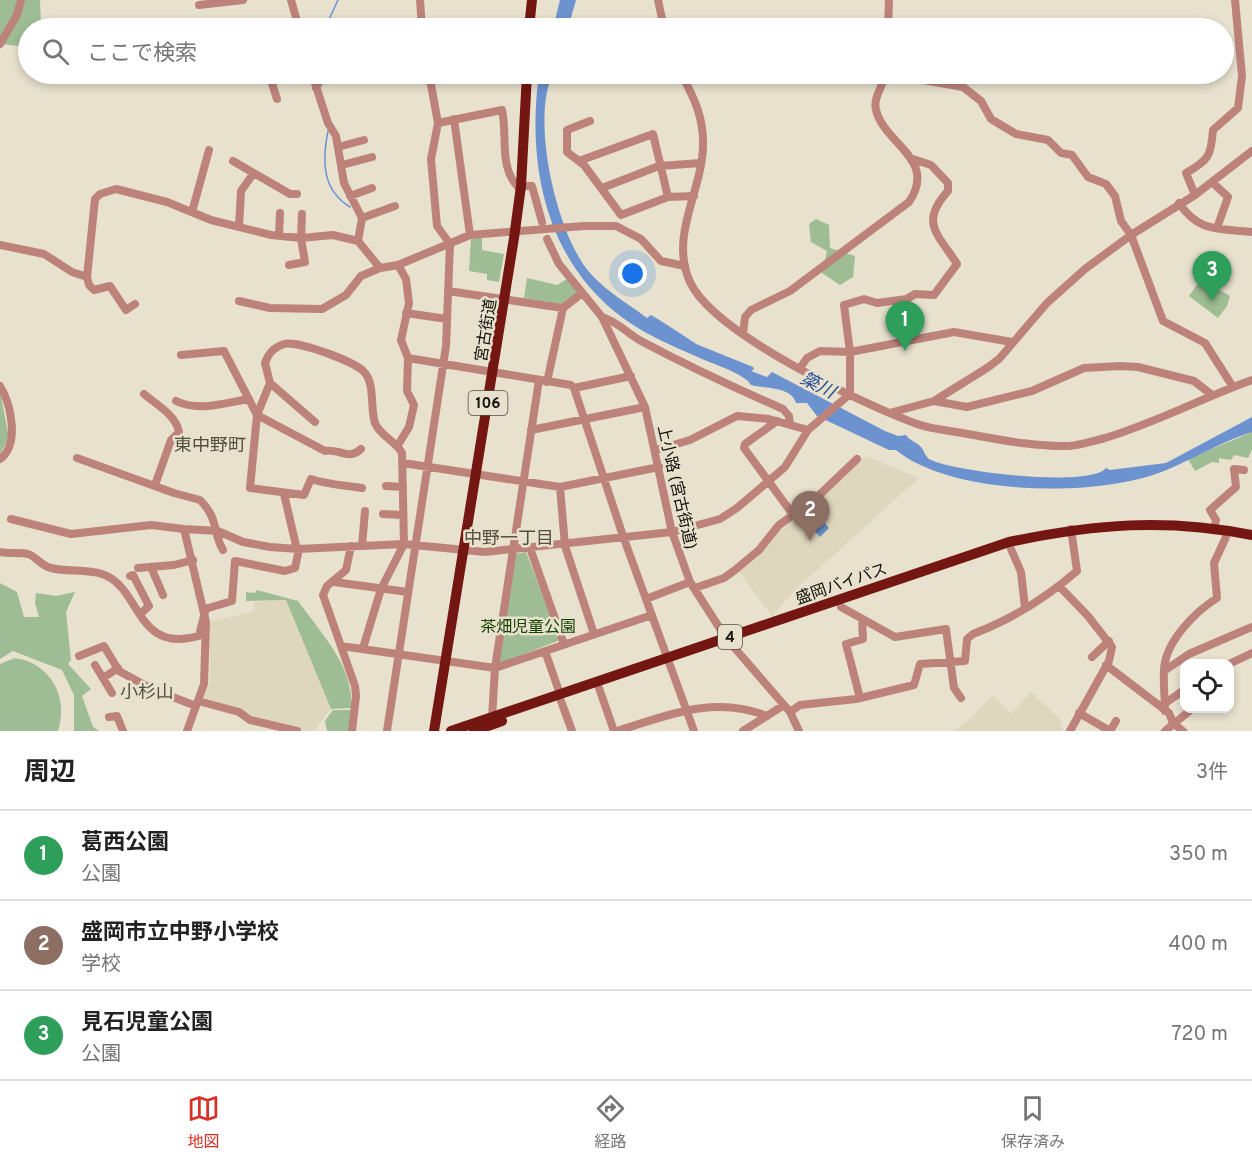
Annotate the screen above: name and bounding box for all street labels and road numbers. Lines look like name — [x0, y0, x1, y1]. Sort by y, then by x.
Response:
street label: 宮古街道 — [472, 297, 502, 363]
road number: 106 — [468, 391, 508, 415]
street label: 上小路 (宮古街道) — [652, 423, 700, 551]
street label: 盛岡バイパス — [793, 560, 890, 610]
road number: 4 — [718, 625, 742, 649]

